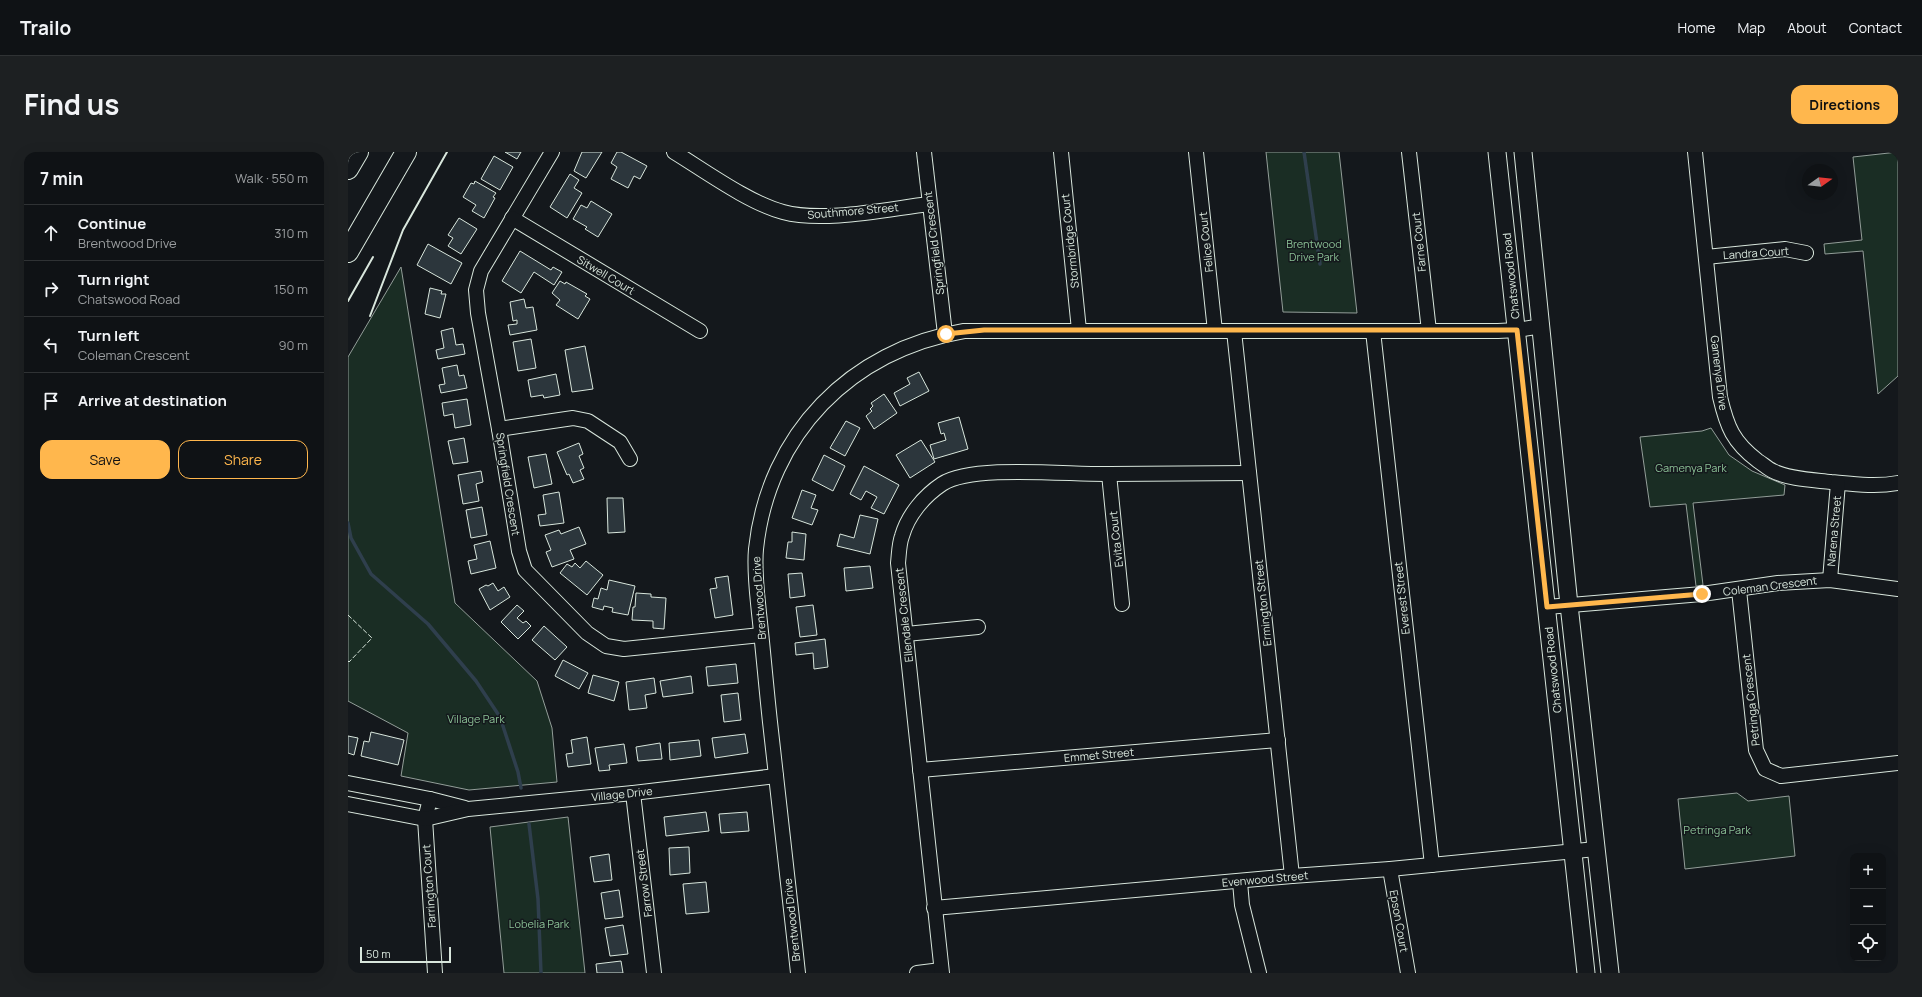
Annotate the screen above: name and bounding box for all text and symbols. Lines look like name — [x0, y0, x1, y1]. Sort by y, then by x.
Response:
text: Trailo — [20, 15, 71, 41]
text: Home — [1678, 18, 1715, 37]
text: Map — [1737, 18, 1765, 37]
text: About — [1787, 18, 1827, 37]
text: Contact — [1849, 18, 1902, 37]
text: Find us — [24, 85, 119, 123]
button: Directions — [1791, 85, 1898, 124]
north arrow — [1802, 164, 1838, 200]
text: 7 min — [40, 167, 83, 190]
text: Walk · 550 m — [235, 169, 308, 187]
street label: Springfield Crescent — [920, 190, 947, 296]
street label: Stormbridge Court — [1057, 193, 1082, 289]
street label: Southmore Street — [807, 199, 899, 222]
street label: Felice Court — [1195, 211, 1216, 273]
street label: Farne Court — [1408, 212, 1429, 273]
text: Continue — [78, 213, 146, 234]
icon: ahead — [40, 222, 62, 244]
text: 310 m — [274, 224, 308, 242]
street label: Chatswood Road — [1499, 232, 1522, 320]
text: Brentwood Drive — [78, 234, 177, 252]
park label: Brentwood Drive Park — [1286, 236, 1342, 264]
street label: Landra Court — [1722, 243, 1789, 262]
street label: Sitwell Court — [575, 251, 638, 298]
text: Turn right — [78, 269, 149, 290]
icon: right — [40, 278, 62, 300]
text: 150 m — [274, 280, 308, 298]
text: Chatswood Road — [78, 290, 180, 308]
text: Turn left — [78, 325, 140, 346]
route start — [937, 325, 955, 343]
icon: left — [40, 334, 62, 356]
street label: Gamenya Drive — [1707, 335, 1732, 412]
text: 90 m — [278, 336, 308, 354]
text: Coleman Crescent — [78, 346, 190, 364]
icon: arrive — [40, 390, 62, 412]
text: Arrive at destination — [78, 390, 227, 411]
street label: Springfield Crescent — [493, 431, 524, 537]
button: Save — [40, 440, 170, 479]
button: Share — [178, 440, 308, 479]
park label: Gamenya Park — [1655, 460, 1727, 475]
street label: Narena Street — [1823, 495, 1844, 567]
street label: Evita Court — [1105, 510, 1126, 568]
street label: Brentwood Drive — [748, 555, 769, 640]
street label: Ermington Street — [1251, 559, 1275, 647]
street label: Everest Street — [1390, 561, 1413, 635]
street label: Ellendale Crescent — [891, 567, 916, 663]
street label: Coleman Crescent — [1722, 572, 1818, 599]
route end — [1693, 585, 1711, 603]
street label: Chatswood Road — [1541, 626, 1564, 714]
street label: Petringa Crescent — [1738, 653, 1763, 747]
park label: Village Park — [447, 711, 505, 726]
street label: Emmet Street — [1063, 744, 1135, 765]
street label: Village Drive — [591, 783, 654, 804]
park label: Petringa Park — [1683, 822, 1751, 837]
street label: Farrington Court — [418, 844, 439, 928]
street label: Farrow Street — [632, 848, 655, 918]
map controls — [1850, 853, 1886, 961]
button: + — [1850, 853, 1886, 889]
street label: Evenwood Street — [1221, 867, 1309, 890]
street label: Brentwood Drive — [780, 877, 803, 962]
street label: Epson Court — [1387, 889, 1412, 953]
button: − — [1850, 889, 1886, 925]
park label: Lobelia Park — [509, 916, 570, 931]
button: locate — [1850, 925, 1886, 961]
scale bar — [360, 945, 451, 964]
text: 50 m — [366, 946, 391, 961]

